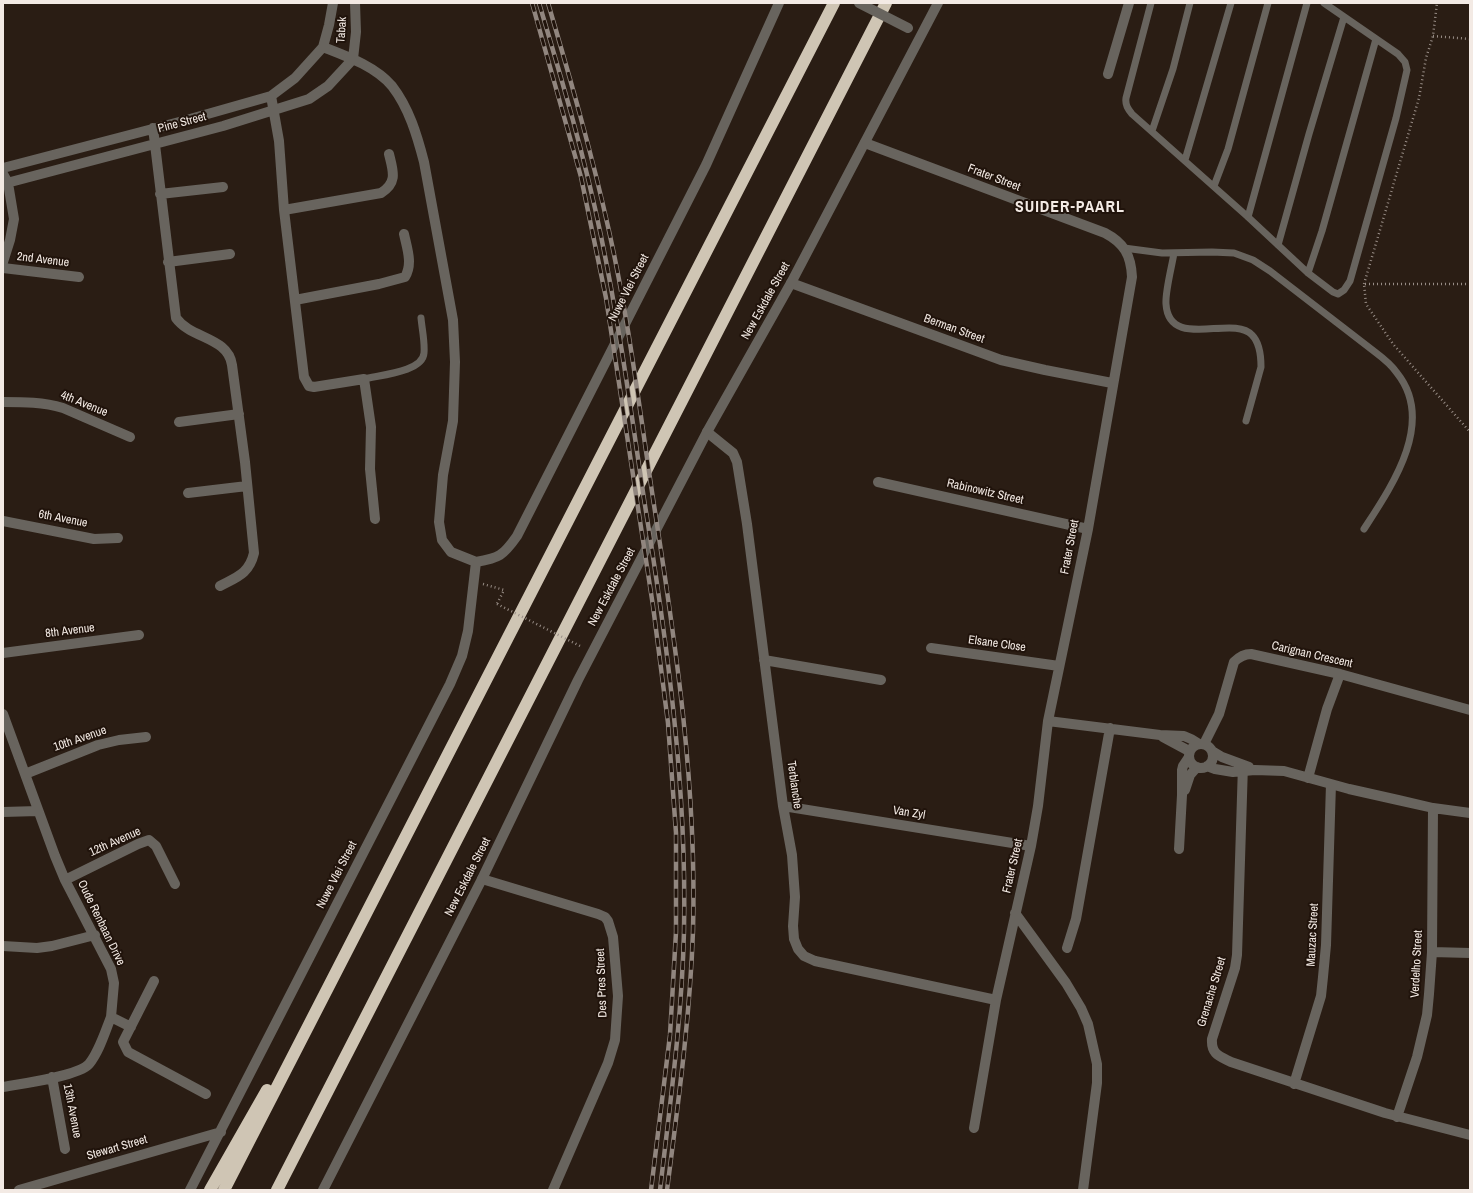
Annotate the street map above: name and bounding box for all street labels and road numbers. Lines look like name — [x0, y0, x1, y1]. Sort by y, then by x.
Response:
street label: Tabak — [334, 16, 350, 44]
street label: Pine Street — [156, 110, 208, 136]
street label: Frater Street — [966, 161, 1022, 195]
street label: 2nd Avenue — [16, 250, 70, 270]
street label: Nuwe Vlei Street — [606, 252, 652, 324]
street label: New Eskdale Street — [739, 260, 793, 342]
street label: Berman Street — [922, 311, 986, 347]
street label: 4th Avenue — [58, 388, 110, 420]
street label: Rabinowitz Street — [945, 476, 1025, 508]
street label: 6th Avenue — [37, 507, 89, 531]
street label: Frater Street — [1058, 519, 1082, 575]
street label: New Eskdale Street — [585, 545, 639, 629]
street label: 8th Avenue — [44, 621, 96, 641]
street label: Elsane Close — [967, 633, 1027, 655]
street label: Carignan Crescent — [1270, 639, 1354, 671]
street label: 10th Avenue — [52, 723, 108, 755]
street label: Terblanche — [784, 760, 804, 810]
street label: Van Zyl — [892, 803, 926, 823]
street label: 12th Avenue — [87, 824, 143, 860]
street label: New Eskdale Street — [442, 835, 494, 919]
street label: Frater Street — [1000, 837, 1026, 895]
street label: Nuwe Vlei Street — [314, 839, 360, 911]
street label: Oude Renbaan Drive — [74, 878, 128, 968]
street label: Mauzac Street — [1304, 903, 1322, 967]
street label: Verdelho Street — [1408, 930, 1426, 998]
street label: Des Pres Street — [594, 948, 610, 1018]
street label: Grenache Street — [1195, 955, 1229, 1029]
street label: 13th Avenue — [60, 1083, 84, 1139]
street label: Stewart Street — [85, 1132, 149, 1164]

